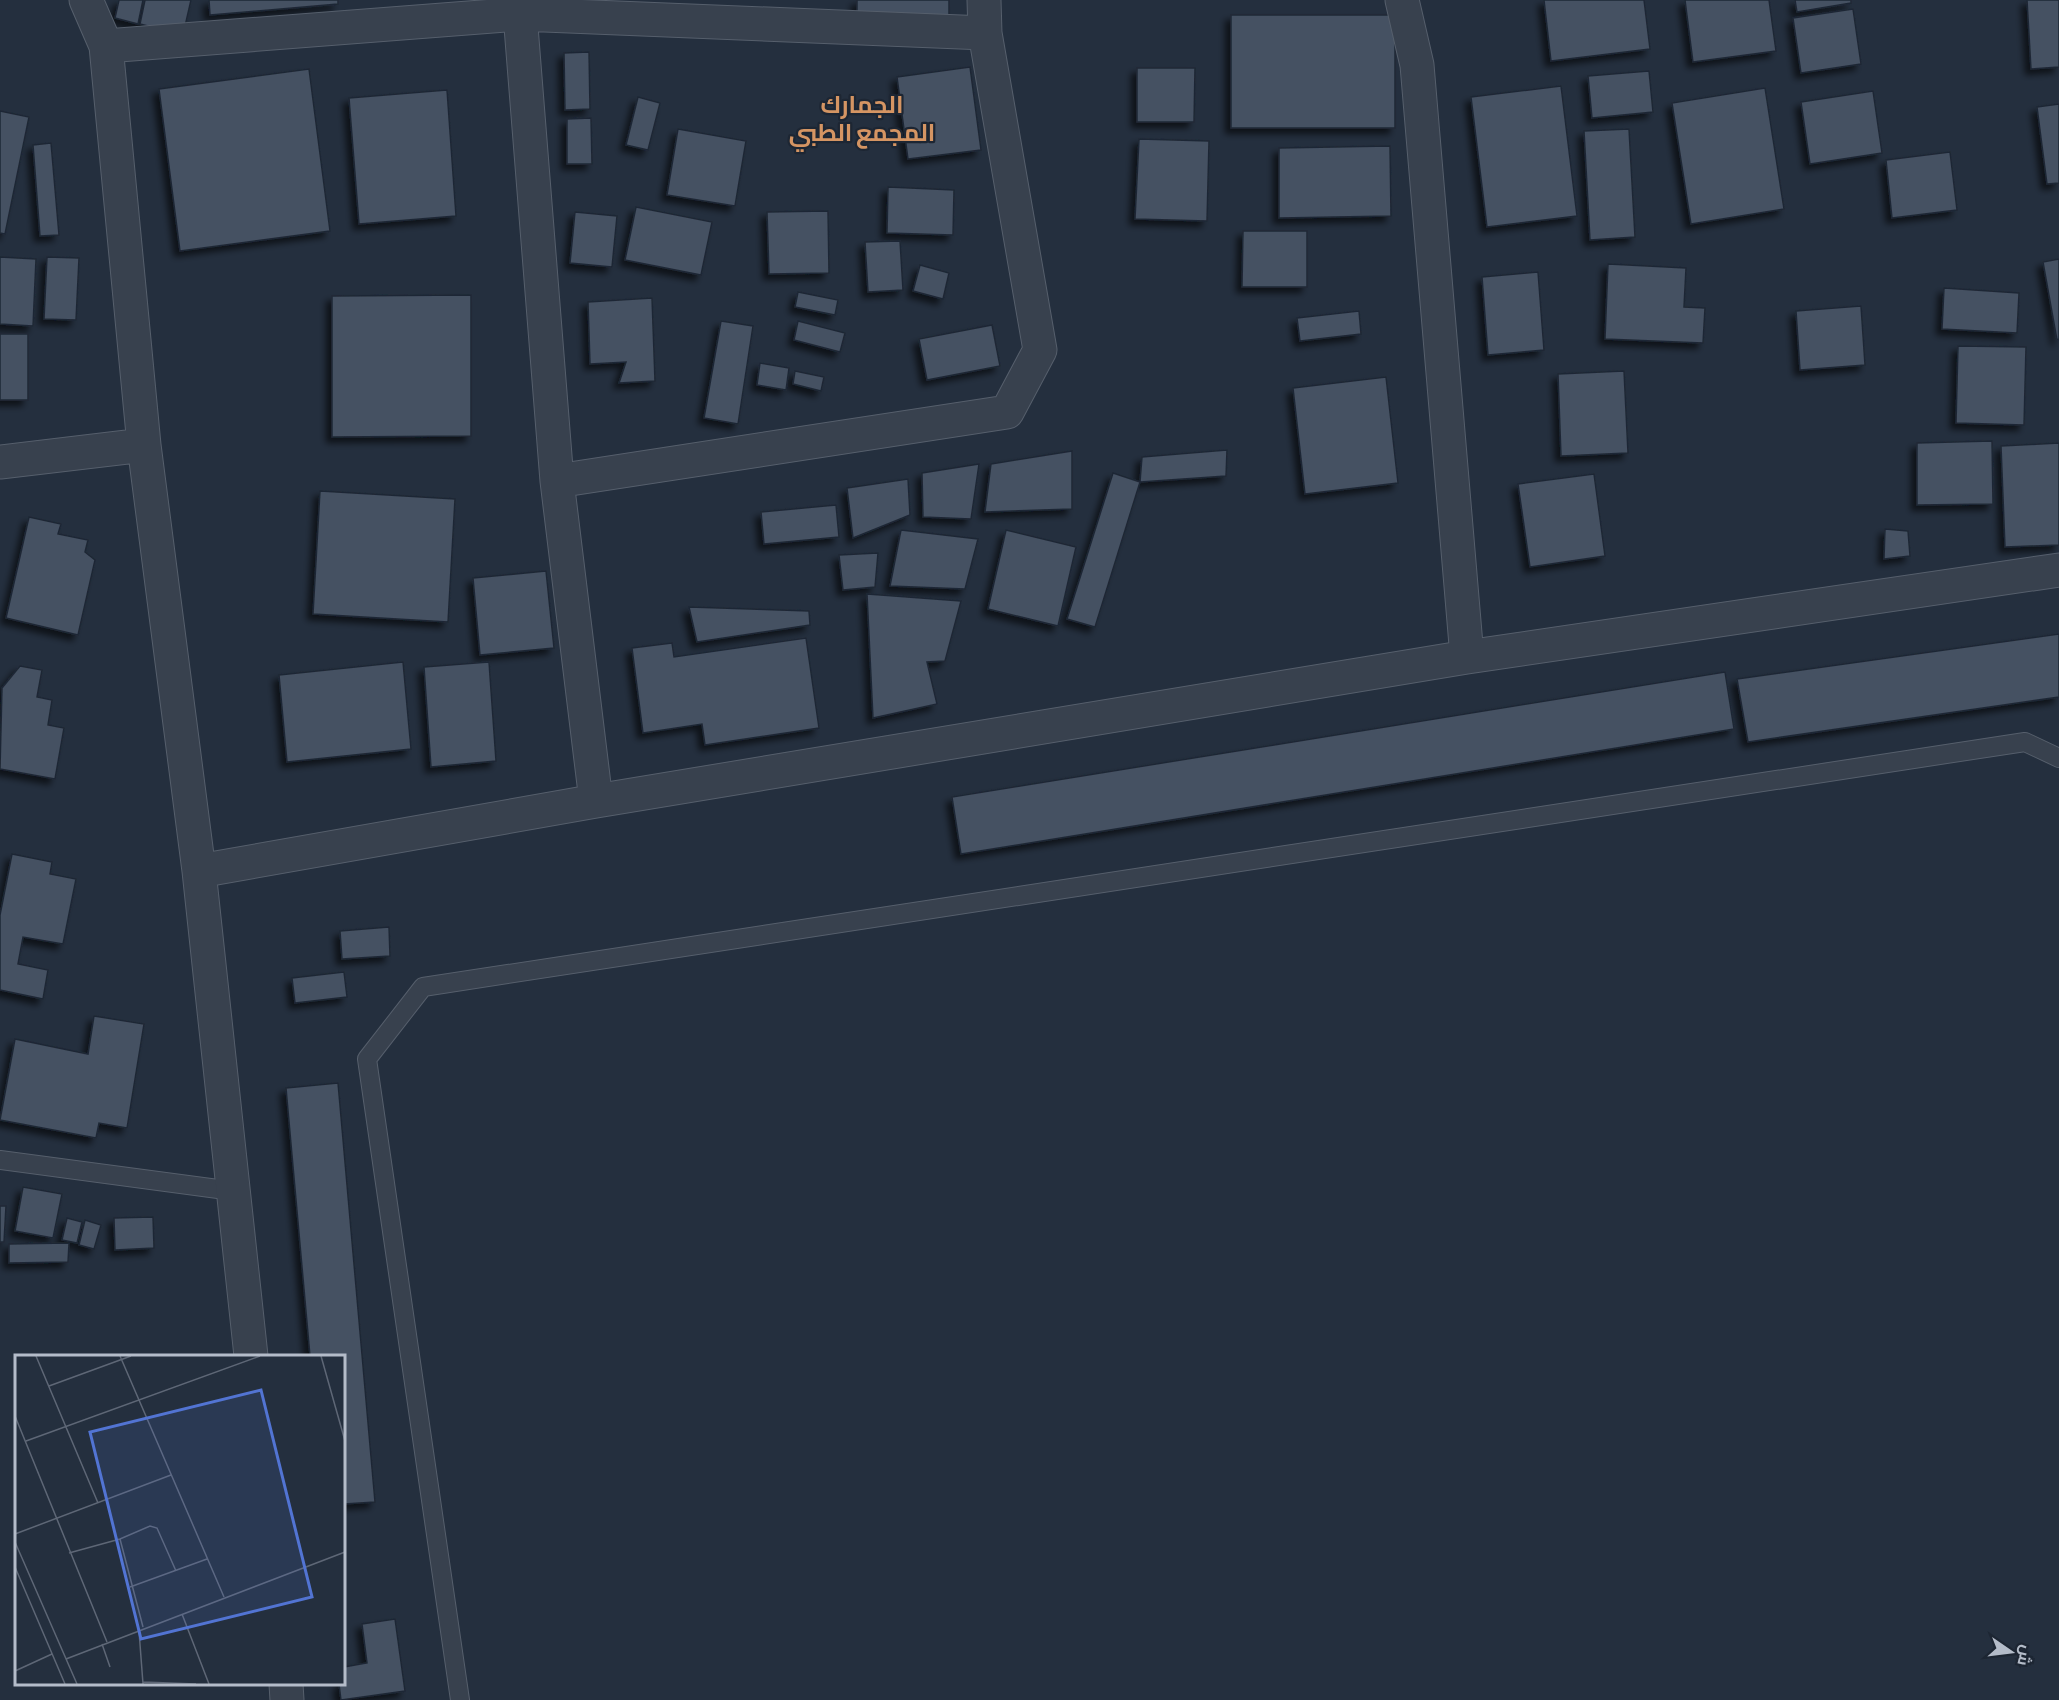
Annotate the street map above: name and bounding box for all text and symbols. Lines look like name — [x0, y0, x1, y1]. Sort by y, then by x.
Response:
district label: الجمارك المجمع الطبي — [789, 94, 935, 152]
inset map — [15, 1355, 345, 1685]
north arrow — [1981, 1622, 2041, 1682]
text: ش — [2013, 1643, 2036, 1668]

